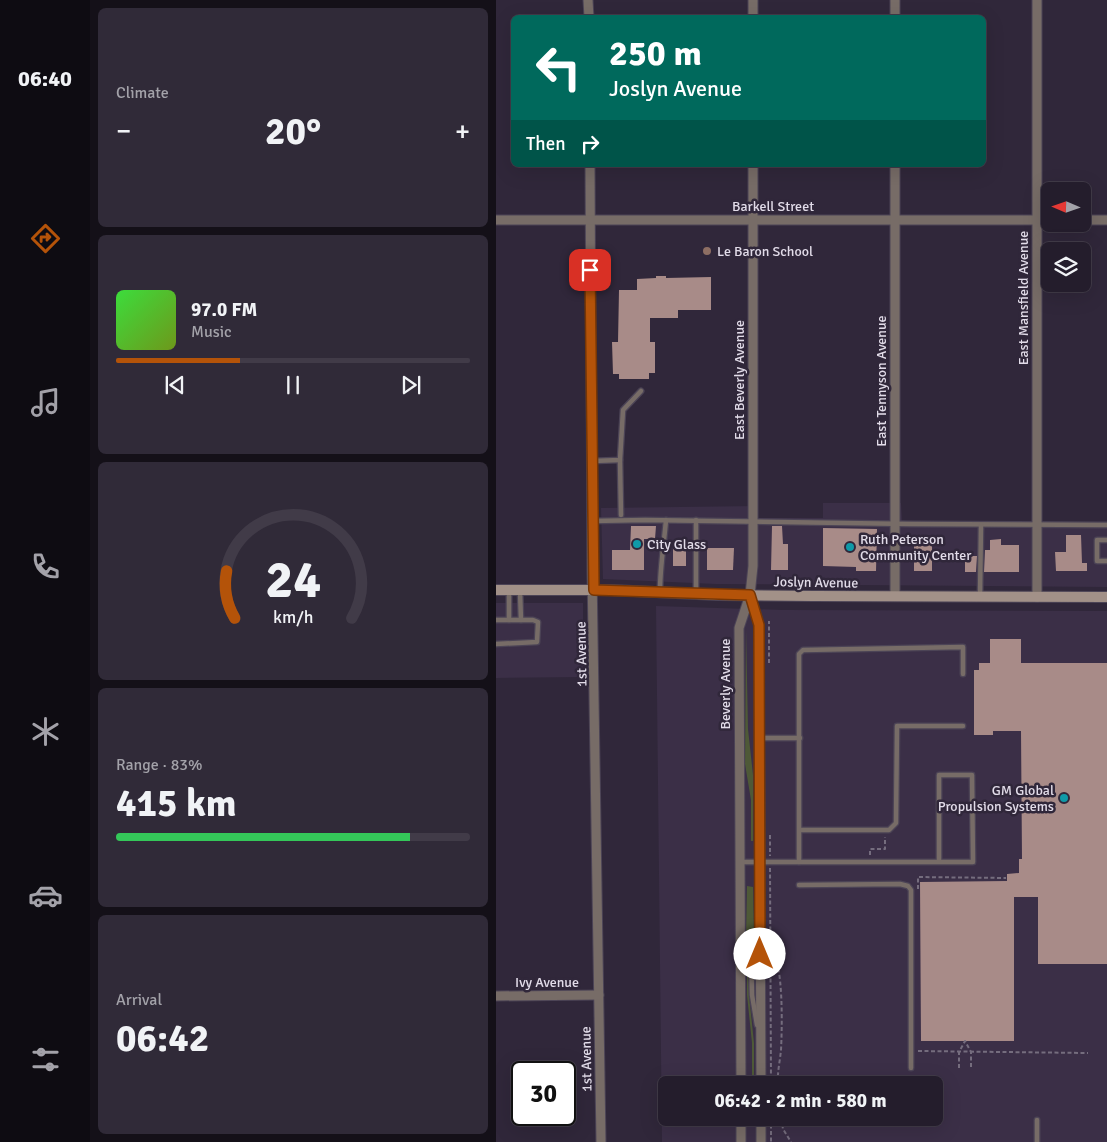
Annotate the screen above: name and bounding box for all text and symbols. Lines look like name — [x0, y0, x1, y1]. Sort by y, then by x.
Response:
text: 250 m — [609, 32, 702, 75]
icon: left — [526, 35, 591, 100]
text: 06:40 — [18, 65, 72, 92]
text: Joslyn Avenue — [609, 75, 742, 102]
text: Climate — [116, 83, 169, 103]
text: 20° — [265, 108, 321, 155]
text: − — [116, 114, 131, 148]
text: + — [455, 114, 470, 148]
icon: right — [576, 130, 604, 158]
text: Then — [526, 132, 566, 156]
north arrow — [1041, 182, 1091, 232]
map controls — [1041, 182, 1091, 292]
street label: Barkell Street — [732, 198, 814, 215]
icon: directions — [28, 221, 63, 256]
street label: East Mansfield Avenue — [1015, 231, 1032, 365]
button: layers — [1041, 242, 1091, 292]
place label: Le Baron School — [717, 243, 813, 260]
marker: Le Baron School — [701, 245, 713, 257]
pin — [569, 249, 611, 291]
icon: arrive — [576, 256, 604, 284]
text: 97.0 FM — [191, 298, 257, 322]
street label: East Tennyson Avenue — [873, 315, 890, 447]
street label: East Beverly Avenue — [731, 320, 748, 440]
text: Music — [191, 322, 232, 342]
icon: previous — [161, 371, 189, 399]
icon: pause — [279, 371, 307, 399]
icon: next — [397, 371, 425, 399]
icon: music — [28, 385, 63, 420]
place label: Ruth Peterson Community Center — [860, 531, 972, 564]
place label: City Glass — [647, 536, 706, 553]
marker: City Glass — [631, 538, 643, 550]
marker: Ruth Peterson Community Center — [844, 541, 856, 553]
text: 24 — [265, 548, 321, 612]
icon: phone — [28, 549, 63, 584]
street label: Joslyn Avenue — [774, 573, 858, 592]
text: km/h — [273, 606, 313, 628]
street label: 1st Avenue — [572, 621, 591, 687]
street label: Beverly Avenue — [717, 638, 734, 730]
icon: climate — [28, 714, 63, 749]
text: Range · 83% — [116, 755, 202, 775]
text: 415 km — [116, 780, 237, 827]
place label: GM Global Propulsion Systems — [938, 782, 1054, 815]
marker: GM Global Propulsion Systems — [1058, 792, 1070, 804]
icon: car — [28, 878, 63, 913]
position arrow — [733, 927, 785, 979]
street label: Ivy Avenue — [515, 974, 579, 991]
text: Arrival — [116, 990, 162, 1010]
text: 06:42 — [116, 1015, 209, 1062]
street label: 1st Avenue — [577, 1026, 596, 1092]
icon: filters — [28, 1042, 63, 1077]
speed limit sign: 30 — [511, 1061, 576, 1126]
text: 06:42 · 2 min · 580 m — [714, 1089, 887, 1113]

